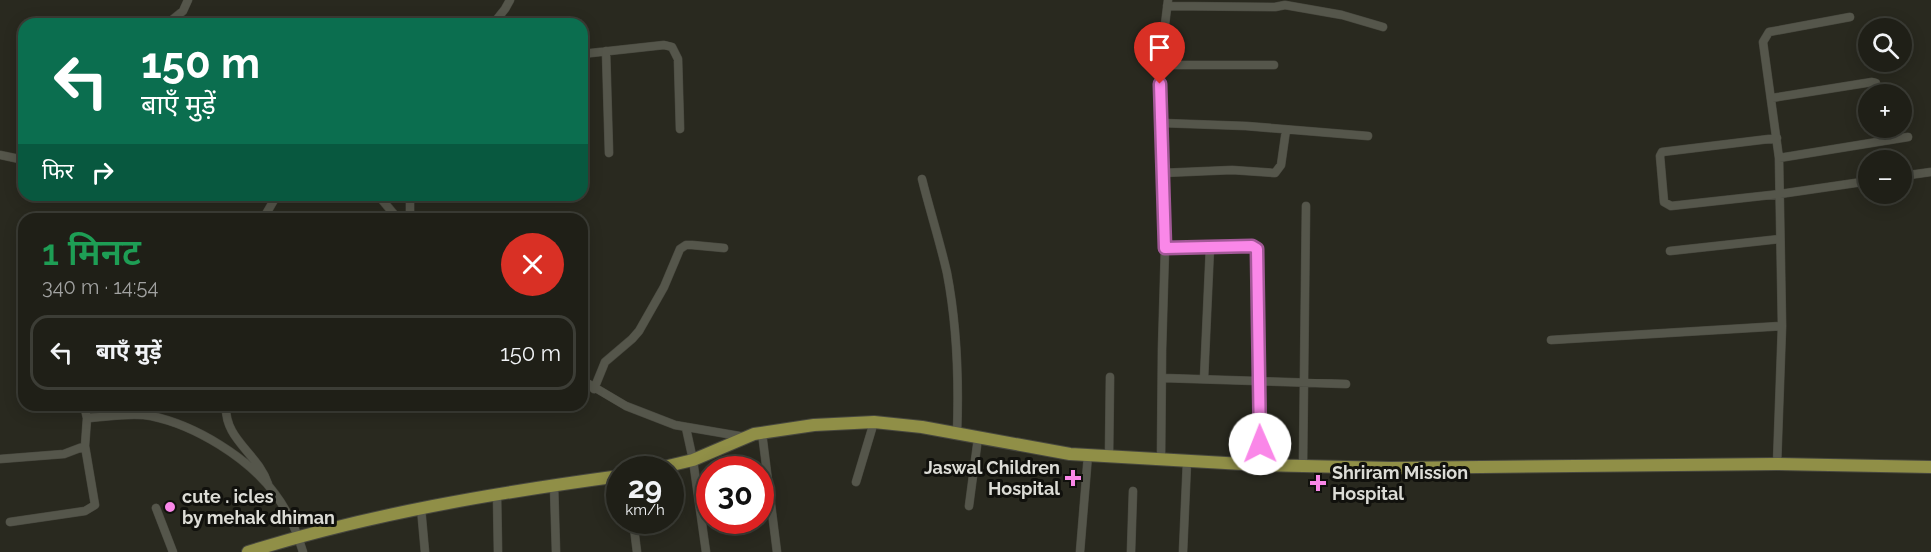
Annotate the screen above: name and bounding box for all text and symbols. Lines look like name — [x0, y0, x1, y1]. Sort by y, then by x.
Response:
map controls — [1858, 18, 1912, 204]
button: search — [1858, 18, 1912, 72]
pin — [1134, 22, 1185, 84]
icon: arrive — [1143, 31, 1176, 64]
text: 150 m — [141, 39, 260, 88]
icon: left — [42, 42, 120, 120]
button: + — [1858, 84, 1912, 138]
text: बाएँ मुड़ें — [141, 89, 216, 120]
button: − — [1858, 150, 1912, 204]
icon: right — [86, 156, 119, 189]
text: फिर — [42, 158, 74, 184]
text: 1 मिनट — [42, 231, 141, 273]
button: close — [501, 233, 564, 296]
text: 340 m · 14:54 — [42, 275, 158, 299]
icon: left — [45, 336, 78, 369]
text: बाएँ मुड़ें — [96, 338, 162, 364]
text: 150 m — [500, 340, 561, 366]
position arrow — [1228, 412, 1292, 476]
speed limit sign: 30 — [696, 456, 774, 534]
place label: Jaswal Children Hospital — [924, 457, 1060, 499]
place label: Shriram Mission Hospital — [1332, 462, 1468, 504]
marker: Jaswal Children Hospital — [1064, 469, 1082, 487]
text: 29 — [628, 470, 662, 505]
marker: Shriram Mission Hospital — [1309, 474, 1327, 492]
place label: cute . icles by mehak dhiman — [182, 486, 335, 528]
marker: cute . icles by mehak dhiman — [163, 500, 177, 514]
text: km/h — [625, 501, 665, 519]

